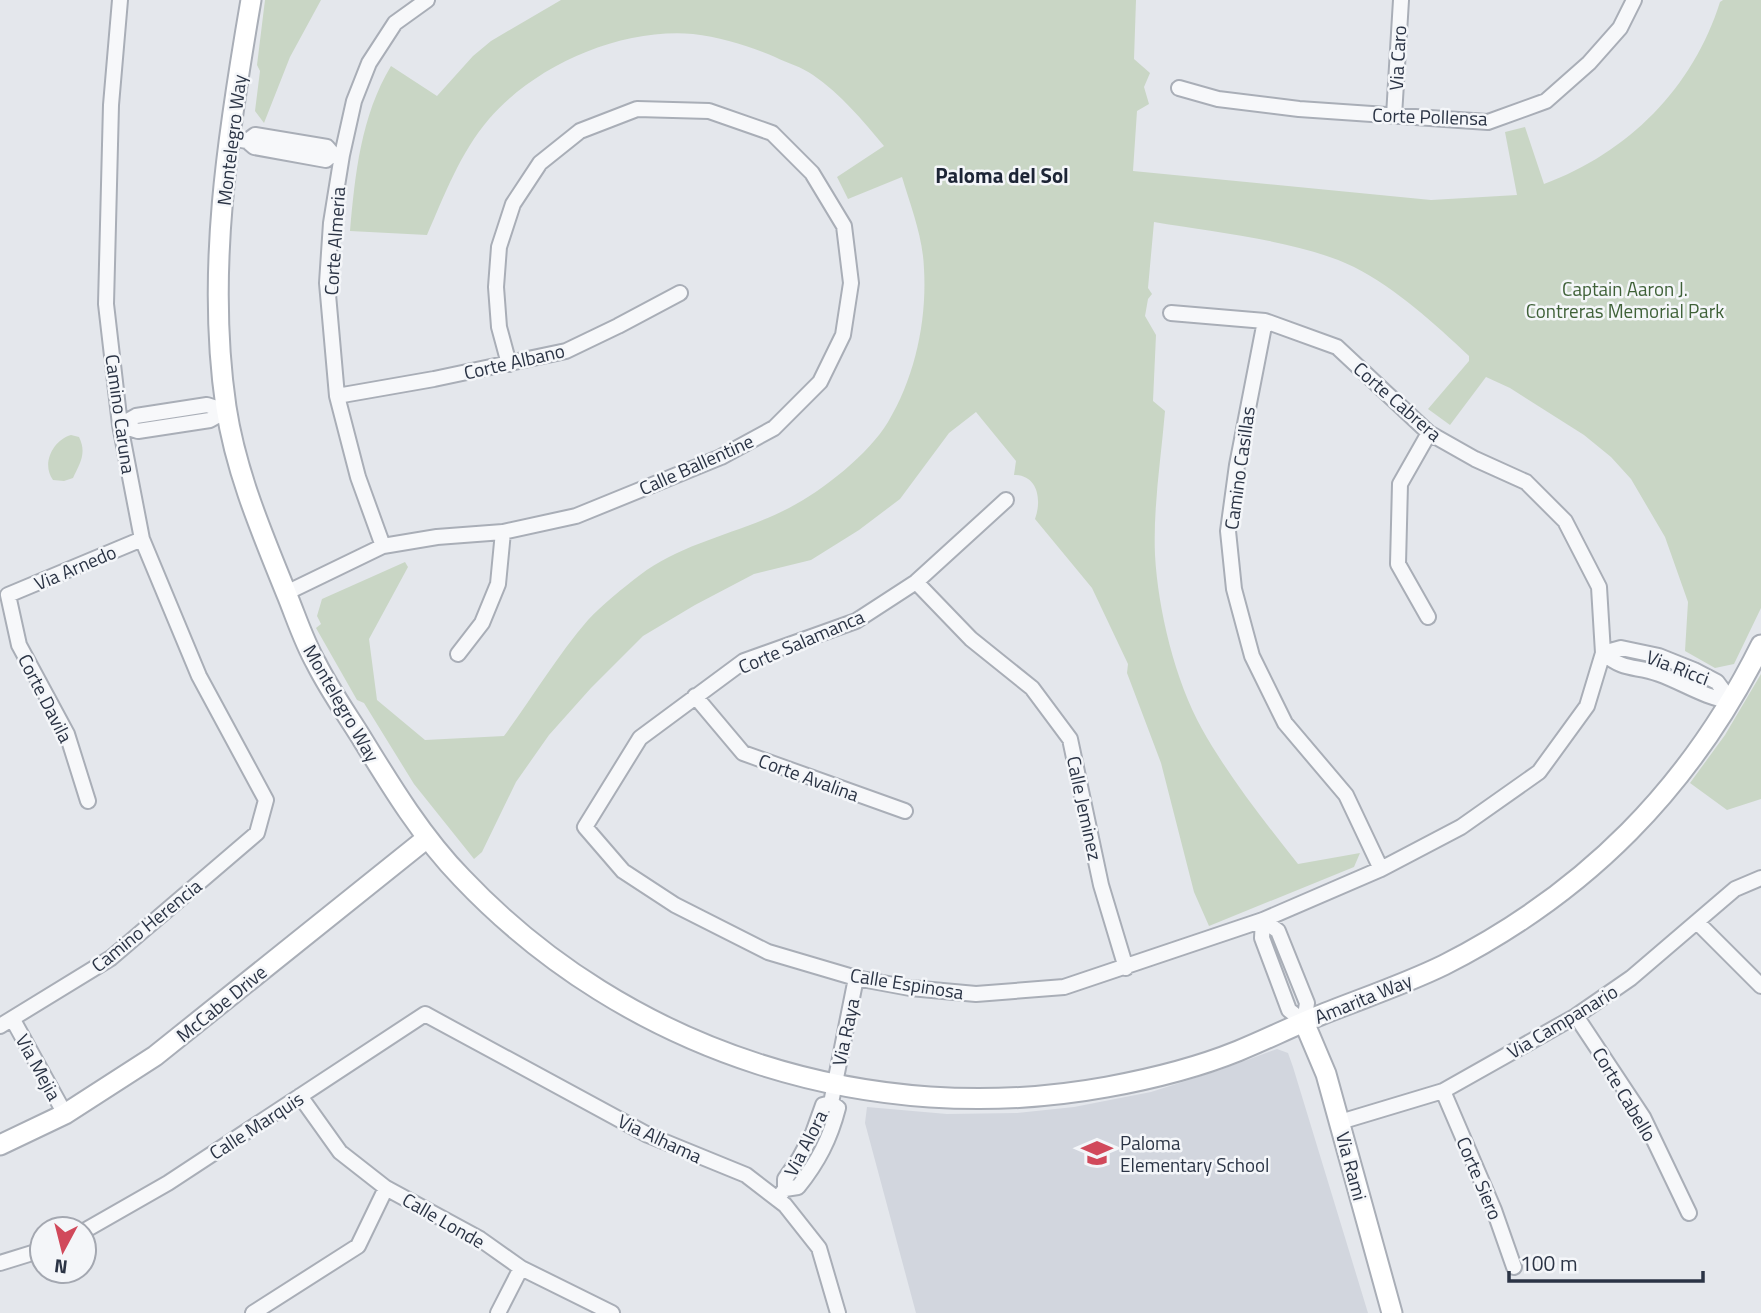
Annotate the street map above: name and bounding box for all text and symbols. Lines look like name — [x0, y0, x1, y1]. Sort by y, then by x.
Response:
street label: Via Caro — [1381, 25, 1413, 91]
street label: Montelegro Way — [209, 73, 253, 207]
street label: Corte Pollensa — [1372, 99, 1489, 133]
district label: Paloma del Sol — [935, 159, 1069, 191]
street label: Corte Almeria — [316, 185, 352, 296]
park label: Captain Aaron J. Contreras Memorial Park — [1526, 274, 1724, 325]
street label: Corte Albano — [461, 335, 567, 387]
street label: Camino Caruna — [98, 352, 144, 476]
street label: Corte Cabrera — [1347, 354, 1449, 448]
street label: Camino Casillas — [1216, 404, 1262, 532]
street label: Calle Ballentine — [634, 426, 758, 502]
street label: Via Arnedo — [29, 537, 121, 597]
street label: Corte Salamanca — [734, 601, 869, 681]
street label: Montelegro Way — [296, 639, 388, 767]
street label: Via Ricci — [1642, 642, 1714, 692]
street label: Corte Davila — [11, 649, 81, 748]
street label: Corte Avalina — [755, 745, 864, 809]
street label: Calle Jeminez — [1060, 753, 1110, 863]
street label: Camino Herencia — [84, 871, 208, 979]
street label: McCabe Drive — [169, 957, 273, 1049]
street label: Calle Espinosa — [848, 960, 966, 1006]
street label: Amarita Way — [1310, 965, 1416, 1031]
street label: Via Campanario — [1501, 976, 1623, 1066]
street label: Via Raya — [824, 995, 866, 1069]
street label: Via Mejia — [9, 1028, 69, 1106]
street label: Corte Cabello — [1585, 1041, 1665, 1147]
street label: Calle Marquis — [203, 1084, 309, 1166]
street label: Via Alora — [776, 1104, 834, 1181]
street label: Via Alhama — [613, 1106, 707, 1170]
place label: Paloma Elementary School — [1120, 1128, 1269, 1179]
street label: Via Rami — [1329, 1128, 1375, 1204]
street label: Corte Siero — [1450, 1132, 1510, 1224]
school or university icon: Paloma Elementary School — [1080, 1136, 1114, 1170]
street label: Calle Londe — [397, 1185, 491, 1255]
north arrow — [28, 1215, 98, 1285]
scale bar — [1509, 1240, 1703, 1284]
text: 100 m — [1520, 1247, 1577, 1279]
text: N — [53, 1252, 69, 1283]

